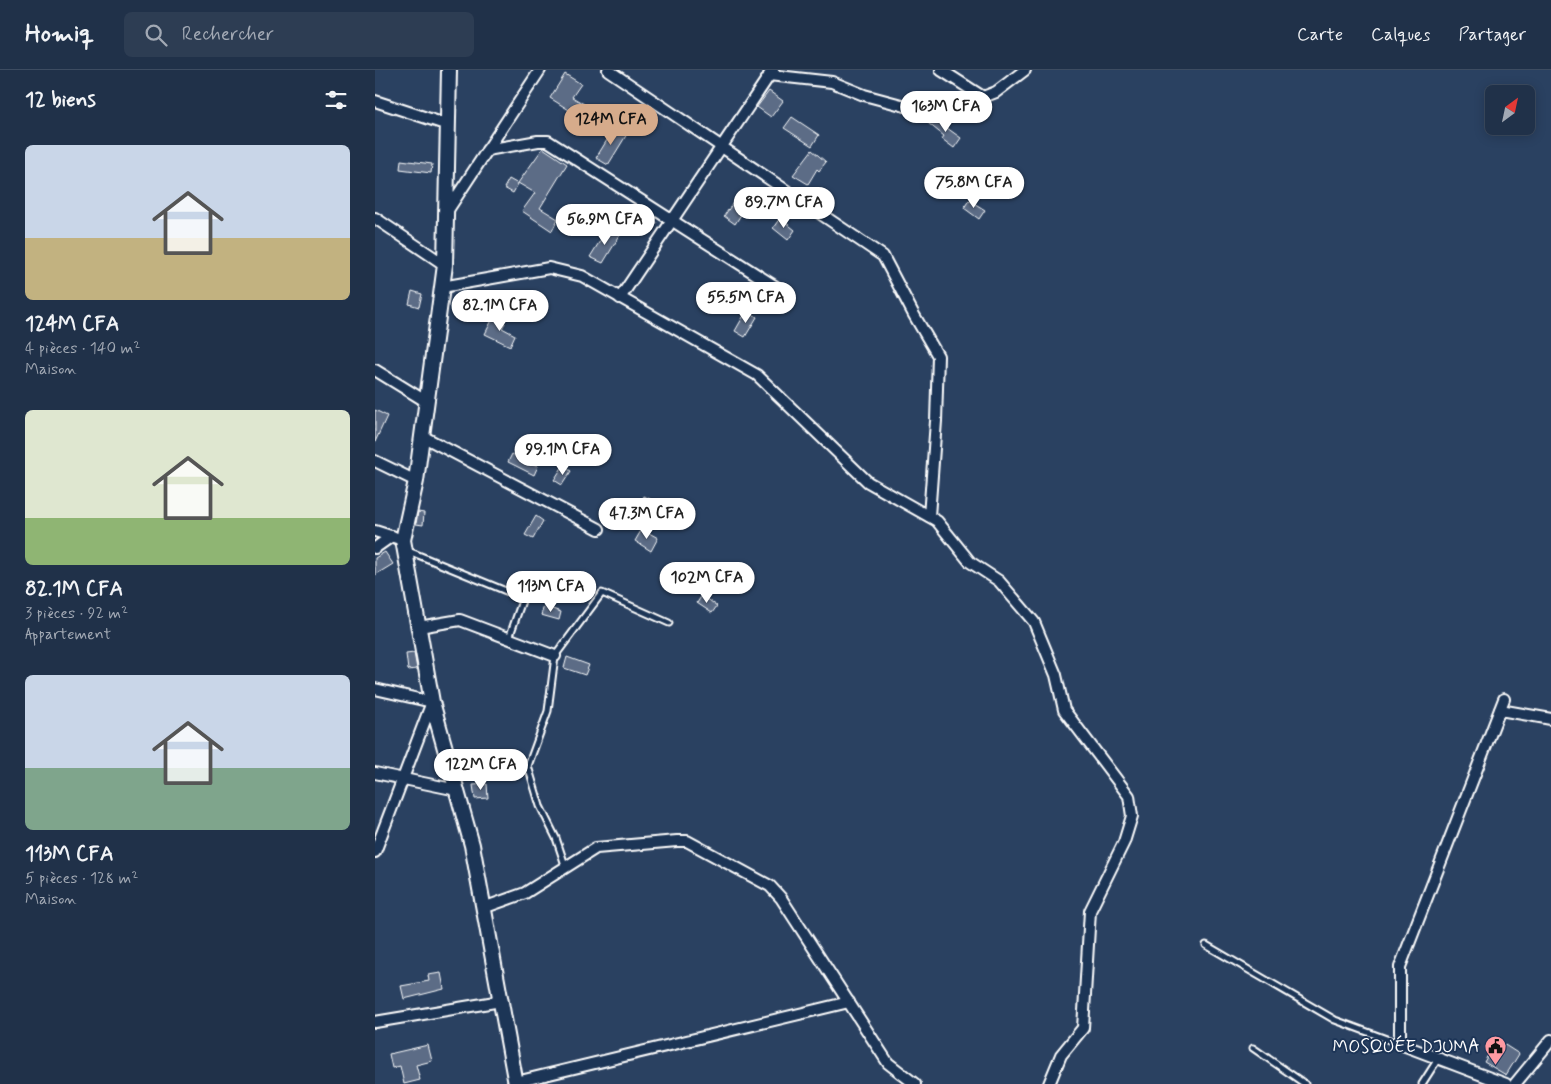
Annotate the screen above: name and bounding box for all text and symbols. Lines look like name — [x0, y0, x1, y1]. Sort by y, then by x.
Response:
search box — [124, 12, 474, 57]
text: Homiq — [25, 19, 94, 50]
icon: search — [142, 21, 170, 49]
text: Rechercher — [182, 22, 274, 47]
text: Carte — [1297, 23, 1343, 47]
text: Calques — [1371, 23, 1430, 47]
text: Partager — [1458, 23, 1526, 47]
north arrow — [1485, 85, 1535, 135]
map controls — [1485, 85, 1535, 135]
text: 12 biens — [25, 86, 96, 114]
icon: filters — [322, 86, 350, 114]
pin: 163M CFA — [894, 90, 998, 133]
text: 163M CFA — [911, 96, 981, 117]
pin: 124M CFA — [559, 104, 663, 146]
text: 124M CFA — [575, 109, 647, 130]
pin: 75.8M CFA — [917, 166, 1031, 209]
text: 75.8M CFA — [935, 172, 1013, 193]
icon: home — [143, 178, 233, 268]
pin: 89.7M CFA — [727, 186, 841, 229]
text: 89.7M CFA — [745, 192, 823, 213]
pin: 56.9M CFA — [548, 204, 662, 246]
text: 56.9M CFA — [567, 209, 643, 230]
pin: 55.5M CFA — [689, 282, 803, 324]
text: 55.5M CFA — [707, 287, 785, 308]
pin: 82.1M CFA — [443, 290, 557, 332]
text: 82.1M CFA — [463, 295, 537, 316]
text: 124M CFA — [25, 310, 120, 338]
text: 4 pièces · 140 m² — [25, 338, 140, 359]
text: Maison — [25, 359, 77, 380]
pin: 99.1M CFA — [506, 434, 620, 476]
text: 99.1M CFA — [526, 439, 600, 460]
icon: home — [143, 443, 233, 533]
pin: 47.3M CFA — [590, 498, 704, 540]
text: 47.3M CFA — [610, 503, 684, 524]
pin: 102M CFA — [655, 562, 759, 604]
text: 102M CFA — [671, 567, 743, 588]
pin: 113M CFA — [499, 570, 603, 613]
text: 82.1M CFA — [25, 575, 123, 603]
text: 113M CFA — [517, 576, 585, 597]
text: 3 pièces · 92 m² — [25, 603, 128, 624]
text: Appartement — [25, 624, 111, 645]
icon: home — [143, 708, 233, 798]
pin: 122M CFA — [429, 748, 533, 791]
text: 122M CFA — [445, 754, 517, 775]
text: 113M CFA — [25, 840, 114, 868]
text: 5 pièces · 128 m² — [25, 868, 138, 889]
text: Maison — [25, 889, 77, 910]
public building icon: MOSQUÉE DJUMA — [1484, 1034, 1508, 1065]
place label: MOSQUÉE DJUMA — [1332, 1035, 1480, 1059]

